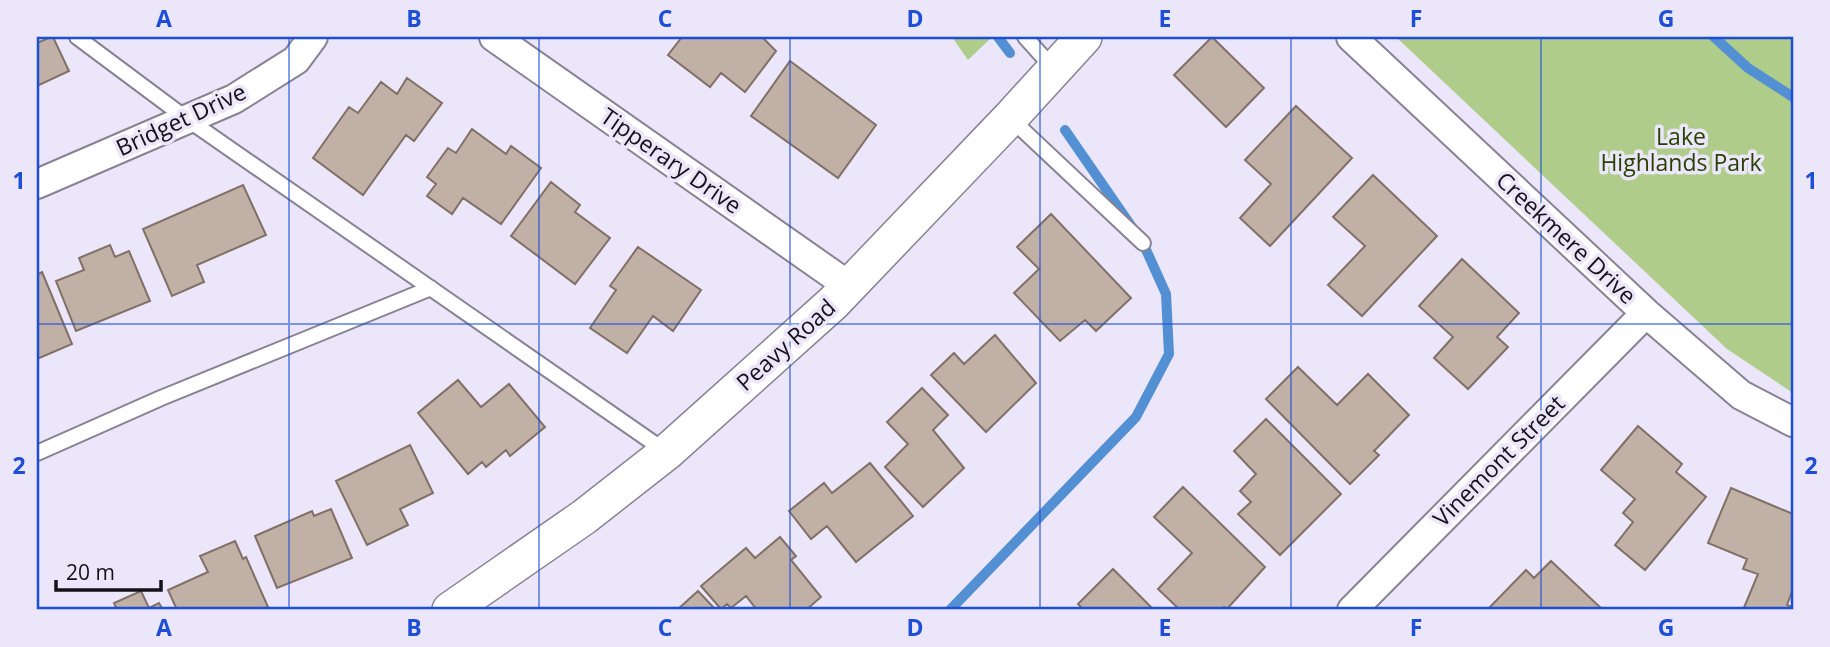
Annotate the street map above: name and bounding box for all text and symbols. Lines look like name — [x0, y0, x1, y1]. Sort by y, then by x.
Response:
text: A — [156, 2, 172, 34]
text: B — [406, 2, 422, 34]
text: C — [658, 2, 672, 34]
text: D — [906, 2, 924, 34]
text: E — [1159, 2, 1171, 34]
text: F — [1410, 2, 1422, 34]
text: G — [1658, 2, 1674, 34]
street label: Bridget Drive — [110, 75, 251, 163]
street label: Tipperary Drive — [595, 100, 748, 221]
park label: Lake Highlands Park — [1600, 120, 1762, 178]
text: 1 — [12, 164, 26, 196]
street label: Creekmere Drive — [1490, 164, 1644, 311]
text: 1 — [1804, 164, 1818, 196]
street label: Peavy Road — [729, 291, 842, 397]
street label: Vinemont Street — [1425, 387, 1571, 533]
text: 2 — [12, 449, 26, 481]
text: 2 — [1804, 449, 1818, 481]
scale bar — [56, 549, 161, 593]
text: 20 m — [66, 558, 115, 586]
text: A — [156, 611, 172, 643]
text: B — [406, 611, 422, 643]
text: C — [658, 611, 672, 643]
text: D — [906, 611, 924, 643]
text: E — [1159, 611, 1171, 643]
text: F — [1410, 611, 1422, 643]
text: G — [1658, 611, 1674, 643]

